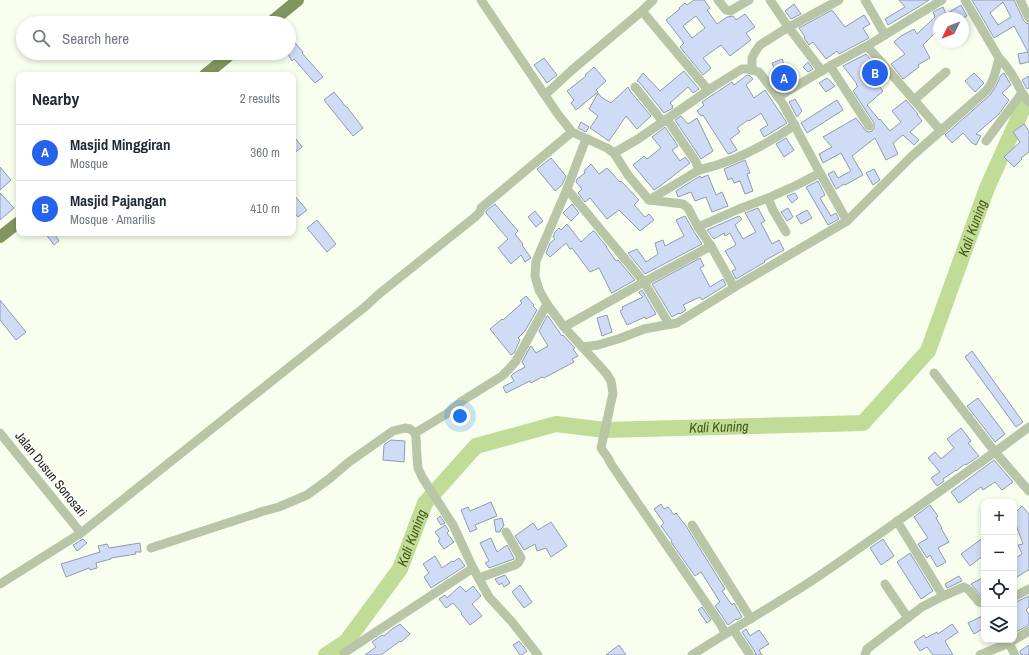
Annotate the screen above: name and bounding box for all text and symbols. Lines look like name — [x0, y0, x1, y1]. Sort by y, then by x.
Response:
north arrow — [933, 12, 969, 48]
search box — [16, 16, 296, 60]
icon: search — [30, 27, 52, 49]
text: Search here — [62, 28, 129, 49]
pin: B — [862, 58, 888, 88]
pin: A — [771, 63, 797, 93]
text: Nearby — [32, 87, 79, 110]
text: 2 results — [240, 90, 280, 107]
text: Masjid Minggiran — [70, 134, 170, 155]
text: A — [41, 144, 49, 161]
text: 360 m — [250, 144, 280, 161]
text: Mosque — [70, 155, 108, 172]
text: Masjid Pajangan — [70, 190, 166, 211]
water label: Kali Kuning — [954, 196, 991, 259]
text: B — [41, 200, 49, 217]
text: 410 m — [250, 200, 280, 217]
text: Mosque · Amarilis — [70, 211, 155, 228]
your location — [450, 406, 470, 426]
water label: Kali Kuning — [689, 417, 749, 437]
street label: Jalan Dusun Sonosari — [11, 428, 91, 520]
map controls — [981, 499, 1017, 643]
button: + — [981, 499, 1017, 535]
water label: Kali Kuning — [393, 506, 431, 569]
button: − — [981, 535, 1017, 571]
button: locate — [981, 571, 1017, 607]
button: layers — [981, 607, 1017, 643]

